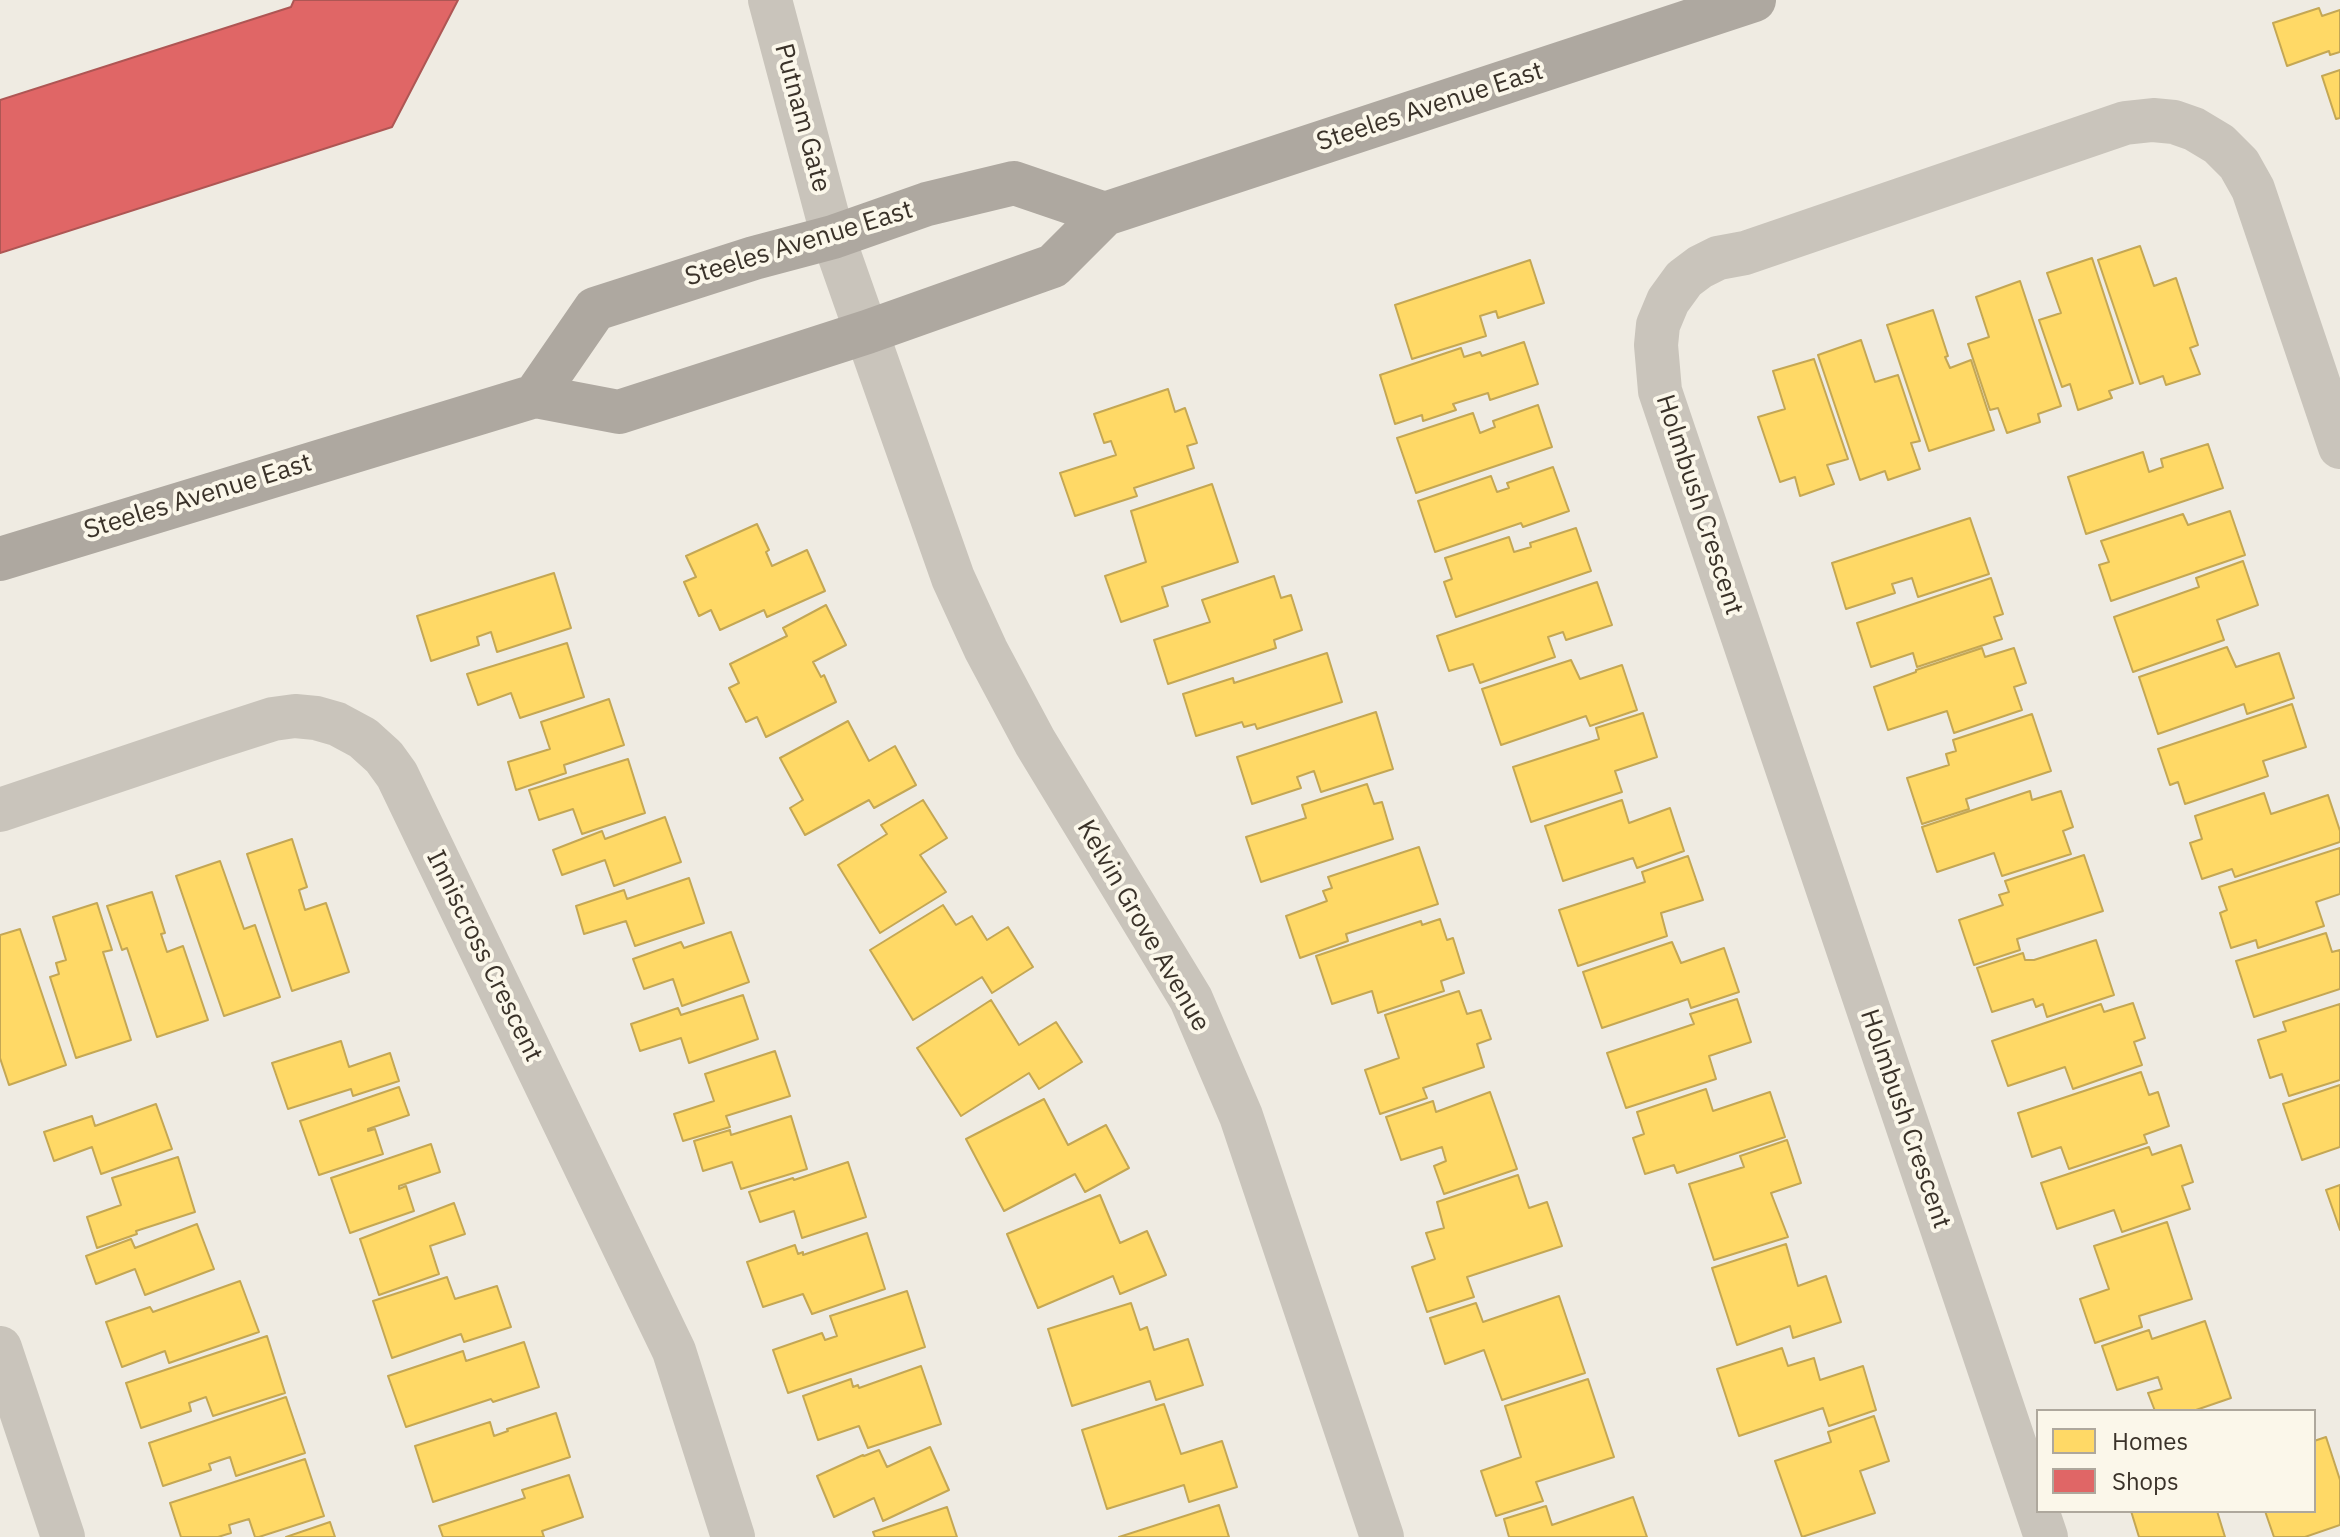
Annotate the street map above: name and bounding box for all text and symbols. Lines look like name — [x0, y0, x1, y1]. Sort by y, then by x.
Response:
street label: Putnam Gate — [767, 40, 837, 196]
street label: Steeles Avenue East — [1313, 56, 1547, 158]
street label: Steeles Avenue East — [681, 195, 917, 293]
street label: Holmbush Crescent — [1649, 391, 1749, 619]
street label: Steeles Avenue East — [80, 448, 316, 546]
street label: Kelvin Grove Avenue — [1070, 815, 1216, 1037]
street label: Inniscross Crescent — [419, 845, 549, 1067]
street label: Holmbush Crescent — [1853, 1005, 1957, 1233]
legend — [2036, 1409, 2316, 1513]
text: Homes — [2112, 1425, 2188, 1457]
text: Shops — [2112, 1465, 2179, 1497]

